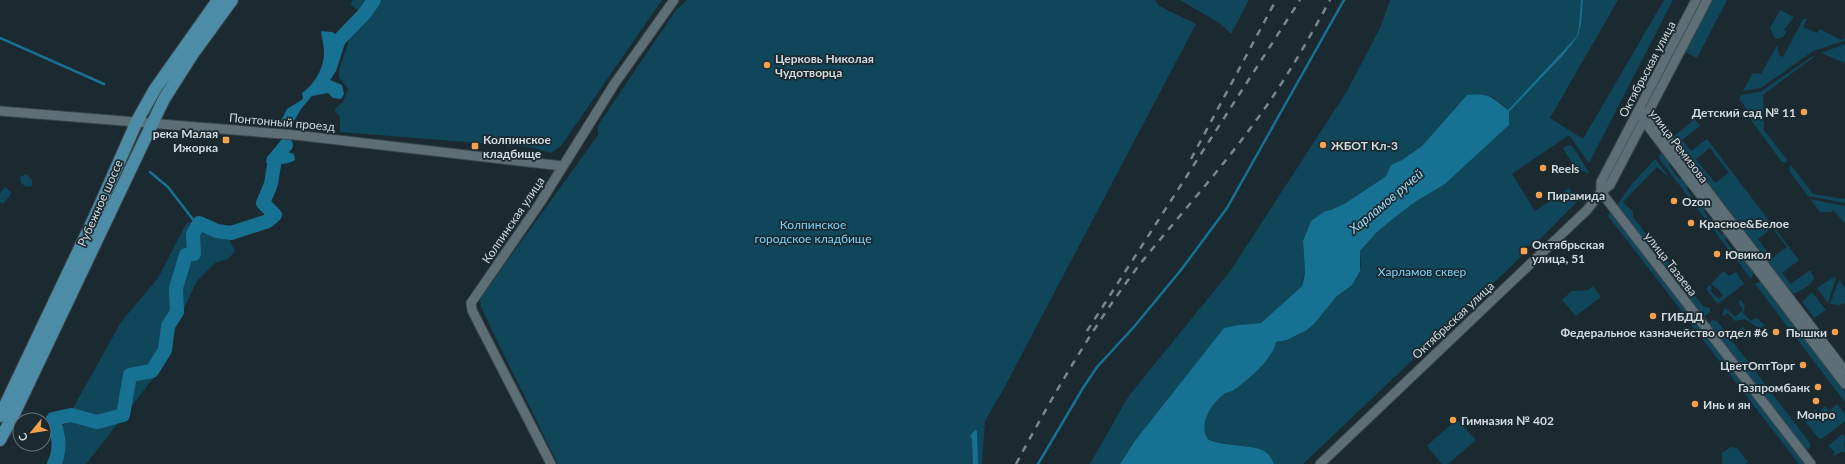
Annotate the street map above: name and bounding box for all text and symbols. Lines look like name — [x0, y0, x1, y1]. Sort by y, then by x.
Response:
street label: Октябрьская улица — [1615, 18, 1679, 120]
place label: Церковь Николая Чудотворца — [775, 51, 874, 80]
marker: Церковь Николая Чудотворца — [762, 60, 772, 70]
place label: Детский сад № 11 — [1692, 105, 1796, 120]
street label: улица Ремизова — [1646, 106, 1712, 186]
marker: Детский сад № 11 — [1799, 107, 1809, 117]
street label: Понтонный проезд — [228, 110, 336, 134]
place label: река Малая Ижорка — [153, 126, 218, 155]
place label: Колпинское кладбище — [483, 132, 551, 161]
marker: река Малая Ижорка — [221, 135, 231, 145]
place label: ЖБОТ Кл-3 — [1331, 138, 1398, 153]
marker: ЖБОТ Кл-3 — [1318, 140, 1328, 150]
marker: Колпинское кладбище — [470, 141, 480, 151]
street label: Рубежное шоссе — [74, 157, 126, 249]
place label: Reels — [1551, 161, 1579, 176]
marker: Reels — [1538, 163, 1548, 173]
water label: Харламов ручей — [1345, 165, 1426, 237]
street label: Колпинская улица — [478, 174, 548, 266]
place label: Пирамида — [1547, 188, 1605, 203]
marker: Пирамида — [1534, 190, 1544, 200]
place label: Ozon — [1682, 194, 1711, 209]
marker: Ozon — [1669, 196, 1679, 206]
place label: Красное&Белое — [1699, 216, 1790, 231]
park label: Колпинское городское кладбище — [755, 217, 871, 246]
marker: Красное&Белое — [1686, 218, 1696, 228]
street label: улица Тазаева — [1641, 229, 1701, 299]
place label: Октябрьская улица, 51 — [1532, 237, 1604, 266]
marker: Октябрьская улица, 51 — [1519, 246, 1529, 256]
place label: Ювикол — [1725, 247, 1771, 262]
marker: Ювикол — [1712, 249, 1722, 259]
park label: Харламов сквер — [1378, 264, 1466, 279]
street label: Октябрьская улица — [1409, 278, 1497, 362]
place label: ГИБДД — [1661, 309, 1704, 324]
marker: ГИБДД — [1648, 311, 1658, 321]
place label: Федеральное казначейство отдел #6 — [1561, 325, 1768, 340]
place label: Пышки — [1786, 325, 1827, 340]
marker: Федеральное казначейство отдел #6 — [1771, 327, 1781, 337]
marker: Пышки — [1830, 327, 1840, 337]
place label: ЦветОптТорг — [1720, 358, 1795, 373]
marker: ЦветОптТорг — [1798, 360, 1808, 370]
place label: Газпромбанк — [1738, 380, 1810, 395]
marker: Газпромбанк — [1813, 382, 1823, 392]
marker: Монро — [1811, 396, 1821, 406]
place label: Инь и ян — [1703, 397, 1751, 412]
marker: Инь и ян — [1690, 399, 1700, 409]
place label: Монро — [1797, 407, 1835, 422]
north arrow — [12, 412, 52, 452]
place label: Гимназия № 402 — [1461, 413, 1554, 428]
marker: Гимназия № 402 — [1448, 415, 1458, 425]
text: С — [15, 430, 30, 444]

